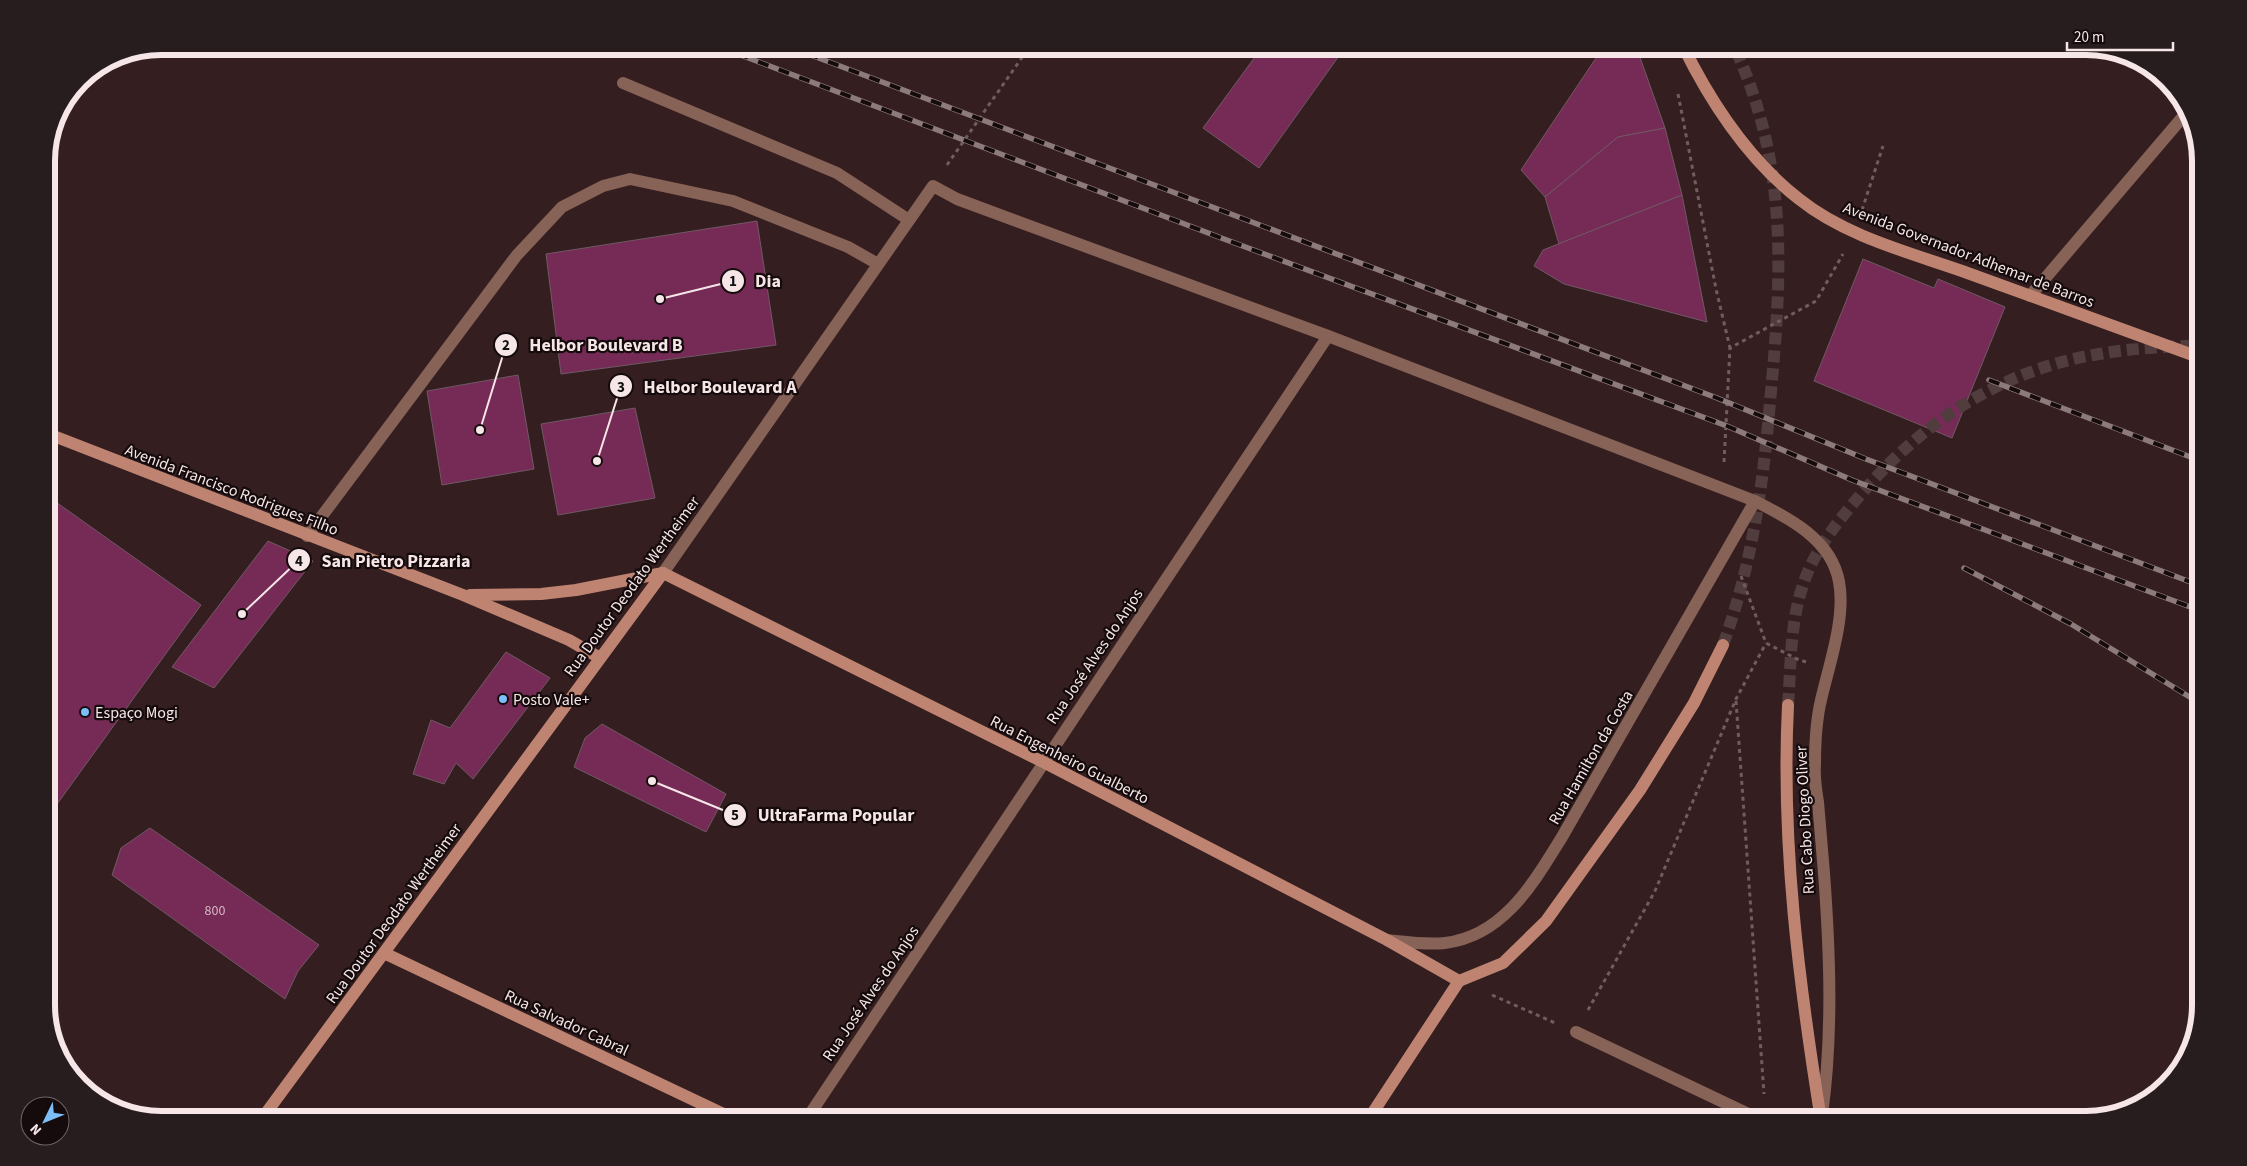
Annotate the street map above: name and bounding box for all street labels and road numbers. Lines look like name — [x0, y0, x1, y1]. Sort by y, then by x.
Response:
street label: Avenida Governador Adhemar de Barros — [1840, 197, 2098, 313]
street label: Avenida Francisco Rodrigues Filho — [122, 439, 342, 541]
street label: Rua Doutor Deodato Wertheimer — [559, 492, 705, 681]
street label: Rua José Alves do Anjos — [1041, 584, 1148, 729]
street label: Rua Hamilton da Costa — [1543, 686, 1638, 829]
street label: Rua Engenheiro Gualberto — [986, 710, 1153, 810]
street label: Rua Cabo Diogo Oliver — [1790, 745, 1820, 895]
street label: Rua Doutor Deodato Wertheimer — [321, 819, 467, 1008]
street label: Rua José Alves do Anjos — [817, 921, 924, 1066]
street label: Rua Salvador Cabral — [501, 984, 632, 1061]

